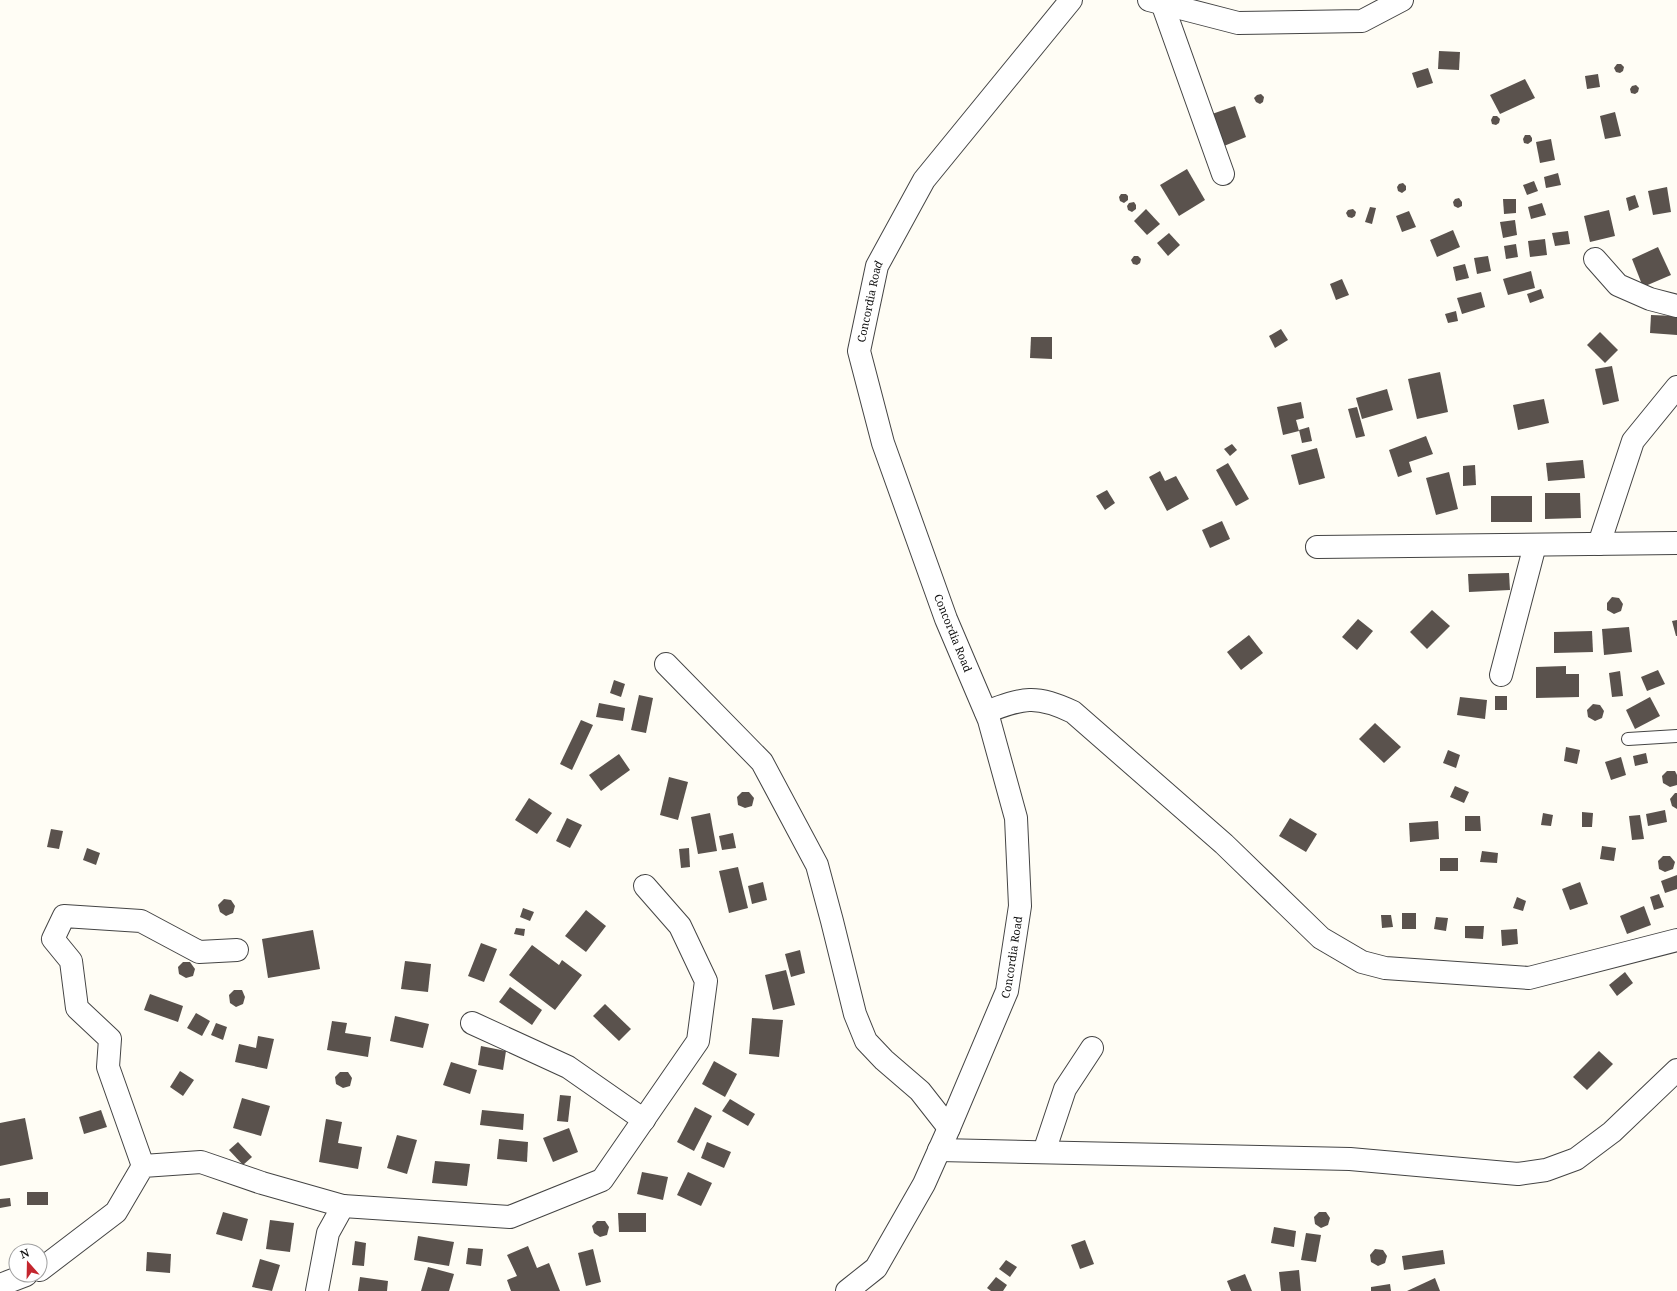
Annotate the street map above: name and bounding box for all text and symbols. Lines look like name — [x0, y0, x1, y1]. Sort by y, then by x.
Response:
street label: Concordia Road — [853, 257, 886, 344]
street label: Concordia Road — [931, 592, 976, 674]
street label: Concordia Road — [997, 915, 1025, 1001]
north arrow — [8, 1243, 48, 1283]
text: N — [18, 1244, 31, 1262]

